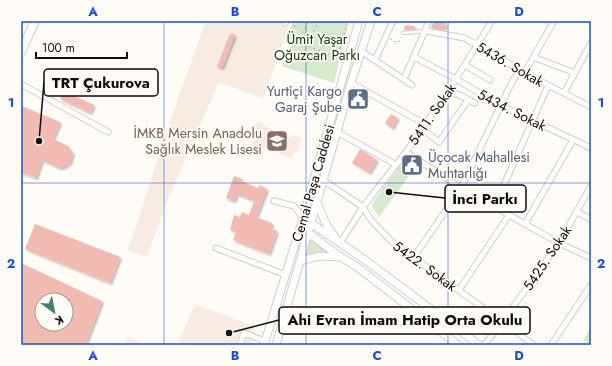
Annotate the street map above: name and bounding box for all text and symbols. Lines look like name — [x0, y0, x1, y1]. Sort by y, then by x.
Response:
text: A — [87, 2, 98, 21]
text: B — [231, 2, 240, 21]
text: C — [372, 2, 382, 21]
text: D — [514, 2, 524, 21]
park label: Ümit Yaşar Oğuzcan Parkı — [274, 29, 360, 65]
scale bar — [36, 34, 127, 60]
street label: 5436. Sokak — [473, 37, 548, 92]
text: 100 m — [42, 39, 75, 57]
callout: TRT Çukurova — [44, 69, 158, 96]
text: TRT Çukurova — [52, 72, 150, 94]
street label: 5411. Sokak — [403, 78, 461, 149]
place label: Yurtiçi Kargo Garaj Şube — [267, 81, 342, 117]
street label: 5434. Sokak — [474, 84, 551, 136]
public building icon: Yurtiçi Kargo Garaj Şube — [345, 86, 371, 112]
text: 1 — [8, 93, 14, 112]
text: 1 — [598, 93, 604, 112]
street label: Cemal Paşa Caddesi — [287, 122, 339, 244]
place label: İMKB Mersin Anadolu Sağlık Meslek Lisesi — [134, 123, 262, 159]
school or university icon: İMKB Mersin Anadolu Sağlık Meslek Lisesi — [264, 128, 290, 154]
place label: Üçocak Mahallesi Muhtarlığı — [428, 147, 530, 183]
public building icon: Üçocak Mahallesi Muhtarlığı — [399, 152, 425, 178]
callout: İnci Parkı — [445, 185, 526, 212]
text: İnci Parkı — [452, 188, 518, 210]
street label: 5425. Sokak — [518, 221, 577, 295]
street label: 5422. Sokak — [389, 236, 462, 297]
text: 2 — [7, 254, 15, 273]
text: 2 — [597, 254, 605, 273]
north arrow — [34, 292, 74, 332]
callout: Ahi Evran İmam Hatip Orta Okulu — [279, 307, 530, 334]
text: Ahi Evran İmam Hatip Orta Okulu — [286, 309, 523, 331]
text: K — [52, 312, 67, 329]
text: A — [87, 346, 98, 365]
text: B — [231, 346, 240, 365]
text: C — [372, 346, 382, 365]
text: D — [514, 346, 524, 365]

